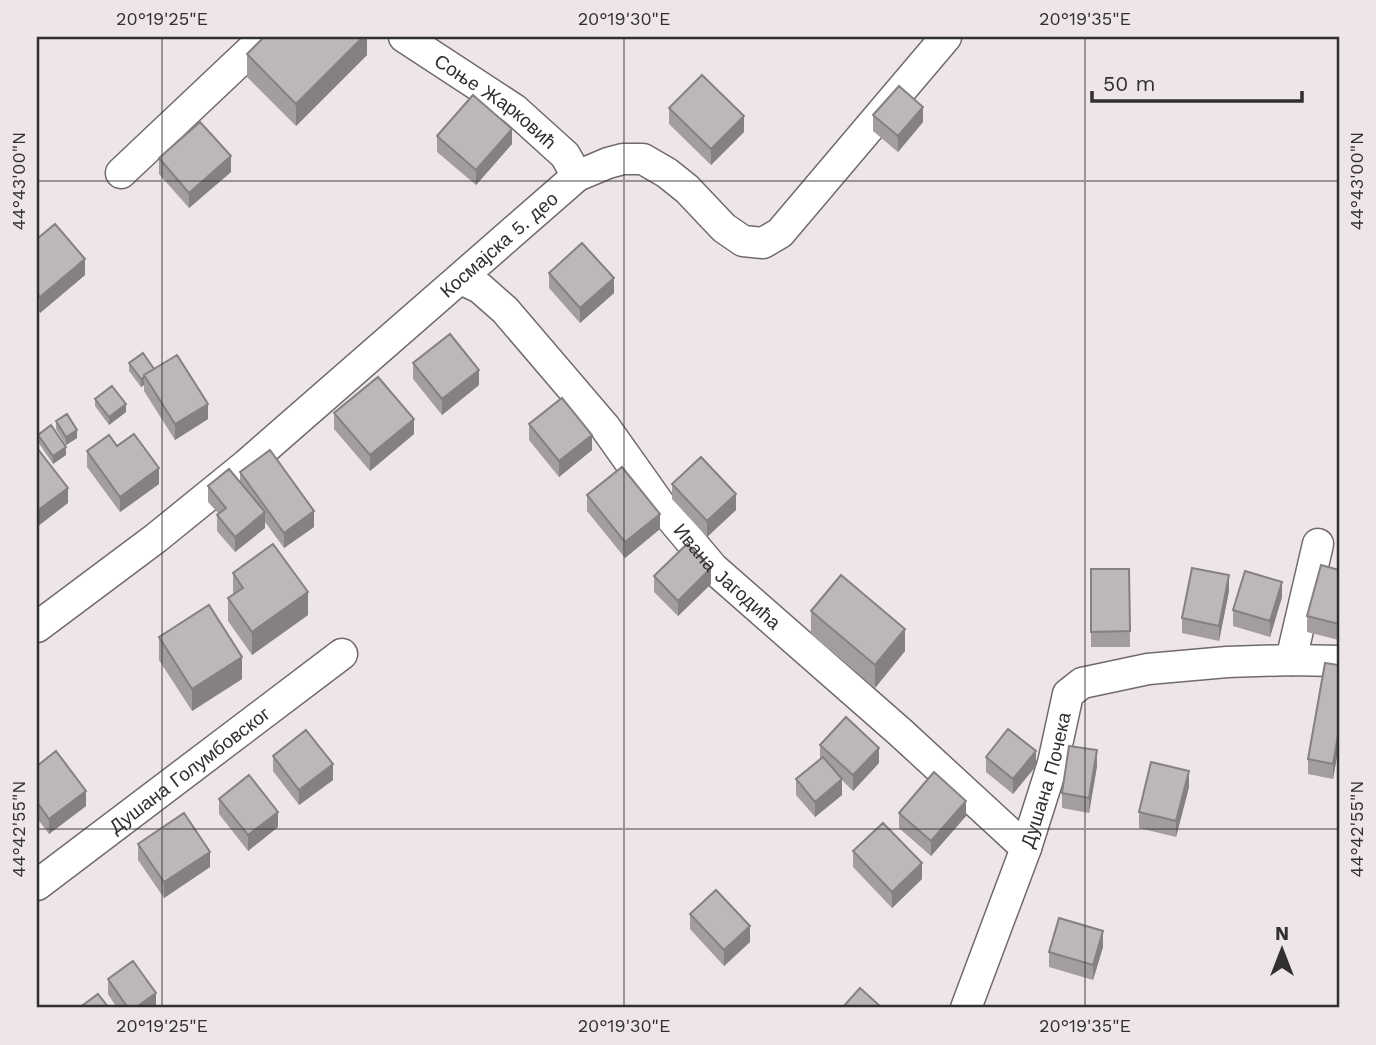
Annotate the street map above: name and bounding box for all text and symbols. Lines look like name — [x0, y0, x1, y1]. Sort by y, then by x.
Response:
text: 20°19'25"E — [116, 8, 208, 29]
text: 20°19'30"E — [578, 8, 670, 29]
text: 20°19'35"E — [1039, 8, 1131, 29]
street label: Соње Жарковић — [430, 49, 562, 153]
scale bar — [1092, 60, 1302, 104]
text: 50 m — [1103, 71, 1155, 96]
text: 44°43'00"N — [8, 132, 29, 230]
text: 44°43'00"N — [1346, 132, 1367, 230]
street label: Космајска 5. део — [435, 187, 562, 302]
street label: Ивана Јагодића — [669, 519, 786, 634]
street label: Душана Голумбовског — [104, 701, 274, 838]
street label: Душана Почека — [1015, 709, 1075, 850]
text: 44°42'55"N — [8, 781, 29, 877]
text: 44°42'55"N — [1346, 781, 1367, 877]
north arrow — [1246, 916, 1316, 986]
text: N — [1275, 922, 1289, 945]
text: 20°19'25"E — [116, 1015, 208, 1036]
text: 20°19'30"E — [578, 1015, 670, 1036]
text: 20°19'35"E — [1039, 1015, 1131, 1036]

